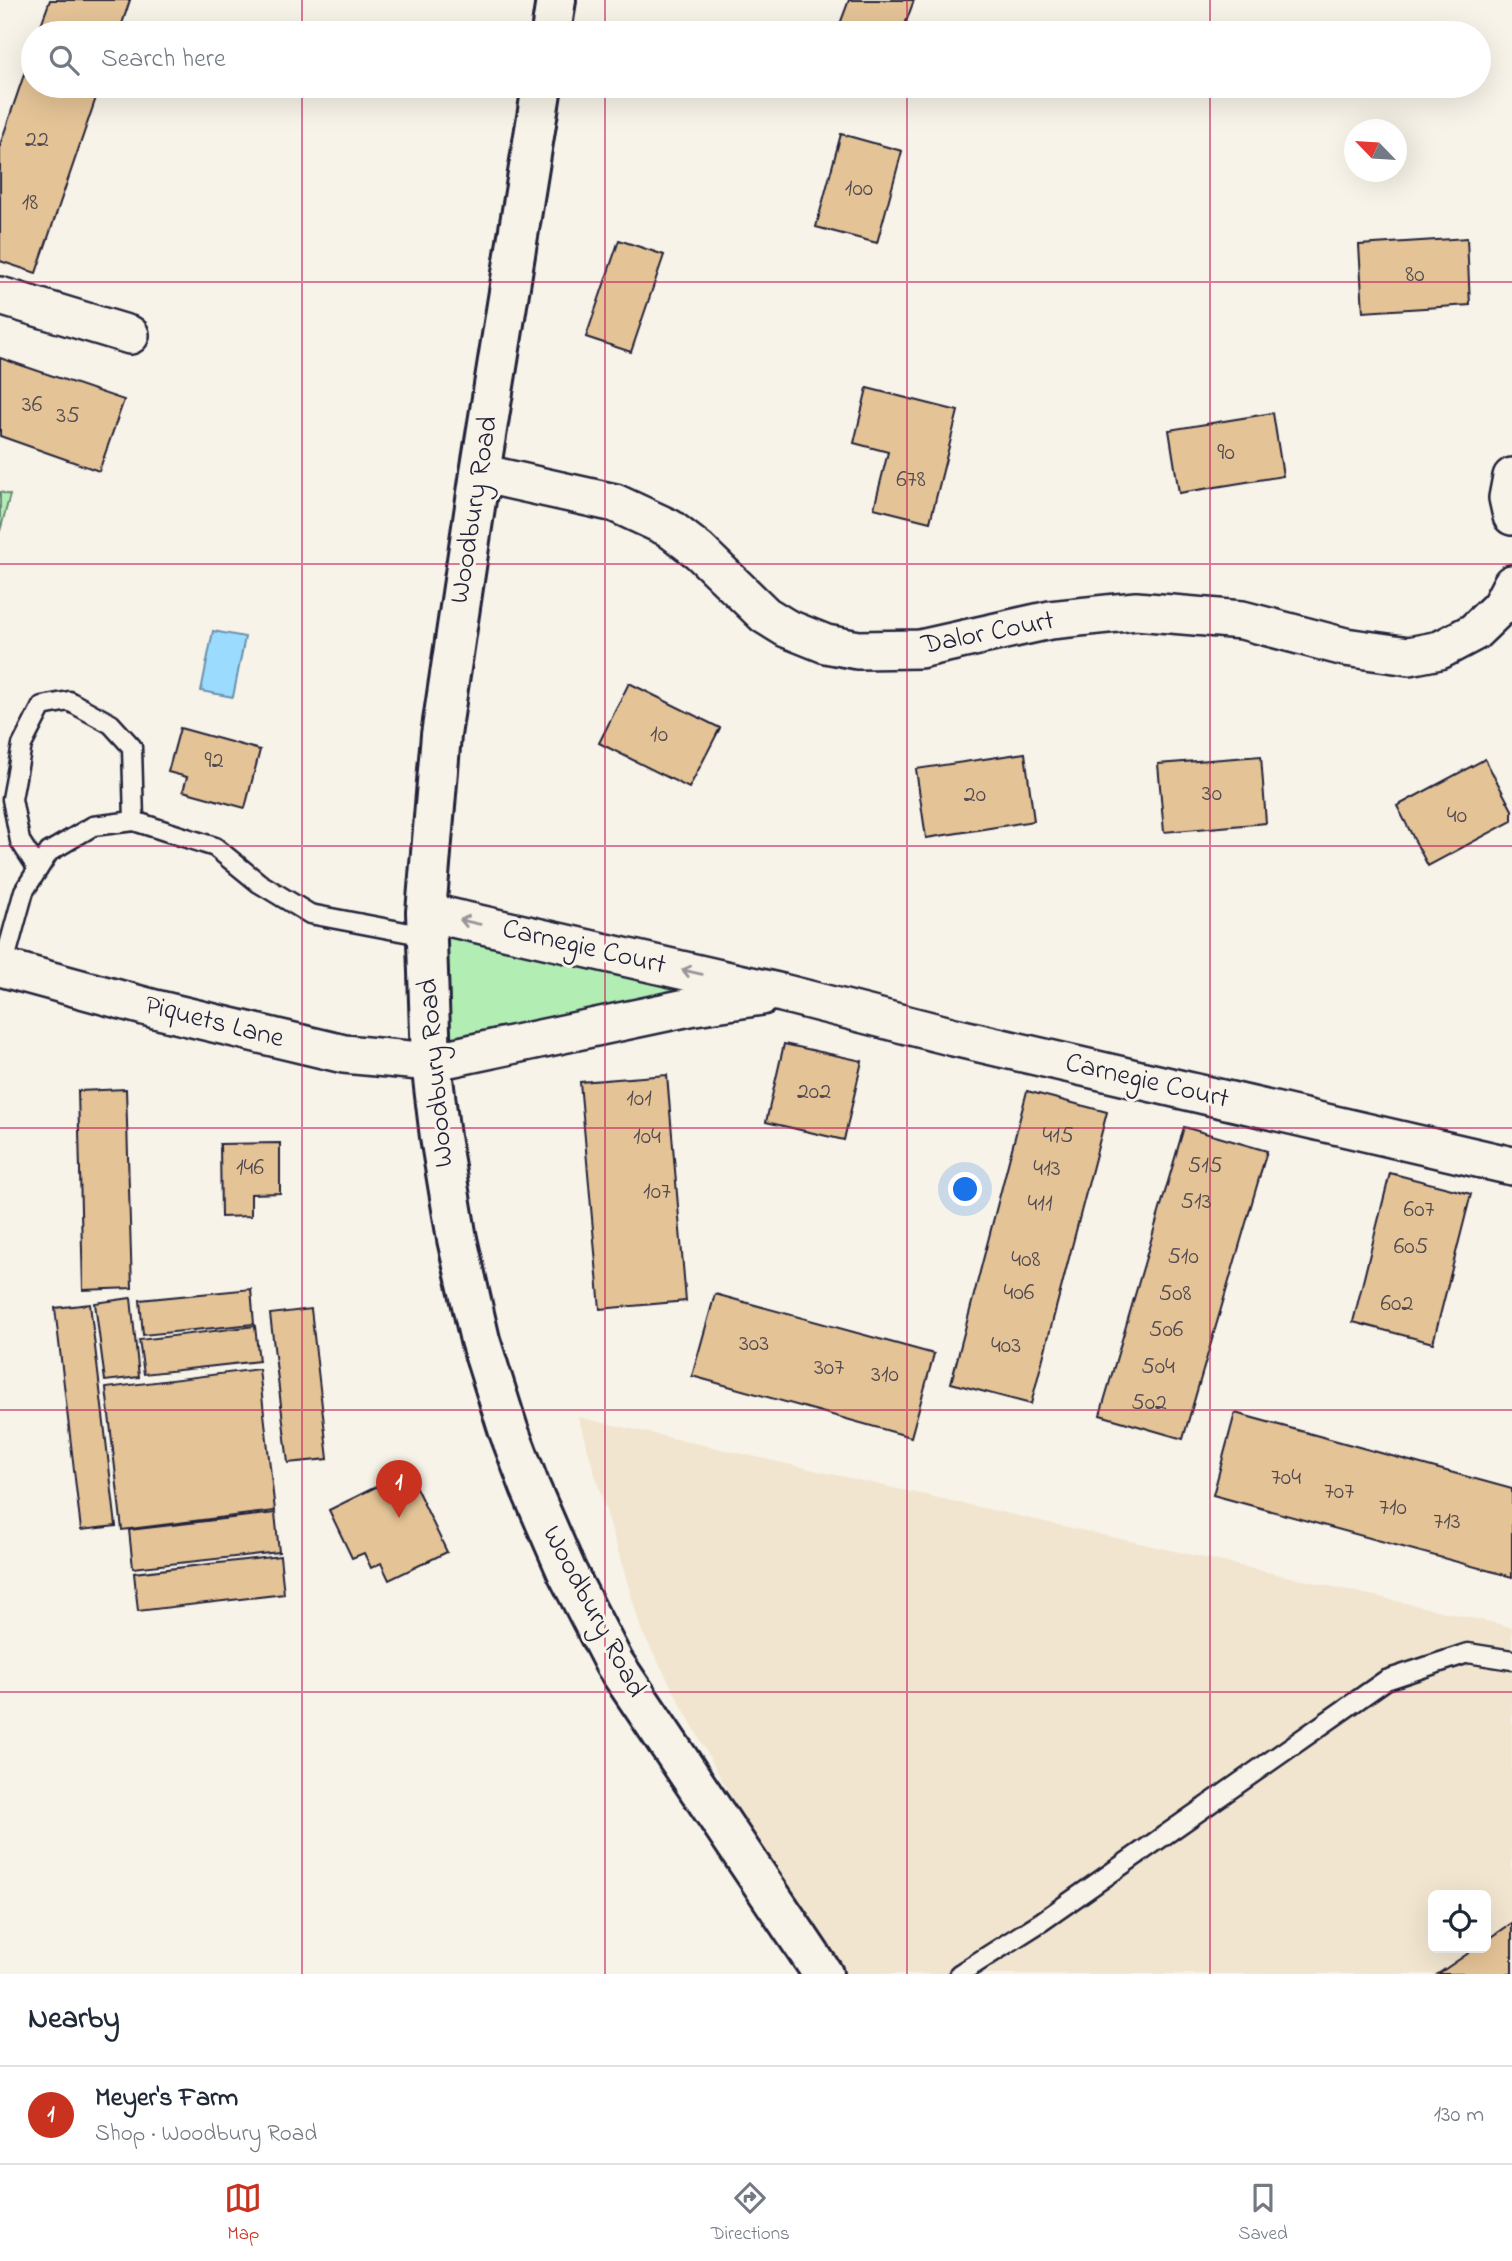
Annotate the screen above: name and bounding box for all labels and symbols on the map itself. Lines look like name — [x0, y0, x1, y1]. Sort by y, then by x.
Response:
north arrow — [1344, 119, 1407, 182]
house number: 22 — [25, 123, 49, 158]
house number: 100 — [845, 172, 873, 207]
house number: 18 — [22, 186, 38, 221]
house number: 80 — [1405, 258, 1425, 293]
house number: 36 — [22, 388, 43, 423]
house number: 35 — [56, 399, 80, 434]
street label: Woodbury Road — [440, 413, 510, 607]
house number: 90 — [1217, 436, 1235, 471]
house number: 678 — [896, 463, 926, 498]
street label: Dalor Court — [917, 601, 1058, 667]
house number: 10 — [650, 718, 668, 753]
house number: 92 — [204, 744, 224, 779]
house number: 30 — [1202, 777, 1222, 812]
house number: 20 — [964, 778, 986, 813]
house number: 40 — [1447, 799, 1467, 834]
street label: Carnegie Court — [498, 909, 670, 987]
one-way arrow — [459, 915, 482, 928]
one-way arrow — [681, 965, 704, 979]
street label: Woodbury Road — [408, 977, 466, 1169]
street label: Piquets Lane — [140, 986, 288, 1060]
street label: Carnegie Court — [1061, 1043, 1233, 1121]
house number: 202 — [797, 1075, 831, 1110]
house number: 101 — [626, 1082, 652, 1117]
house number: 415 — [1042, 1119, 1074, 1154]
house number: 104 — [633, 1120, 661, 1155]
house number: 515 — [1187, 1149, 1223, 1184]
house number: 146 — [236, 1151, 264, 1186]
house number: 413 — [1033, 1152, 1061, 1187]
your location — [948, 1172, 982, 1206]
house number: 107 — [643, 1175, 671, 1210]
house number: 513 — [1180, 1185, 1212, 1220]
house number: 411 — [1027, 1187, 1053, 1222]
house number: 607 — [1404, 1193, 1435, 1228]
house number: 605 — [1394, 1230, 1429, 1265]
house number: 510 — [1167, 1240, 1199, 1275]
house number: 408 — [1011, 1243, 1041, 1278]
house number: 406 — [1004, 1276, 1035, 1311]
house number: 508 — [1158, 1277, 1192, 1312]
house number: 602 — [1381, 1287, 1413, 1322]
house number: 506 — [1149, 1313, 1184, 1348]
house number: 303 — [739, 1327, 769, 1362]
house number: 403 — [991, 1329, 1021, 1364]
house number: 504 — [1141, 1350, 1175, 1385]
house number: 307 — [814, 1351, 844, 1386]
house number: 310 — [871, 1358, 899, 1393]
house number: 502 — [1131, 1386, 1167, 1421]
pin: 1 — [376, 1460, 422, 1518]
house number: 704 — [1271, 1461, 1301, 1496]
house number: 707 — [1324, 1475, 1354, 1510]
house number: 710 — [1379, 1491, 1407, 1526]
house number: 713 — [1433, 1505, 1461, 1540]
street label: Woodbury Road — [530, 1519, 656, 1705]

